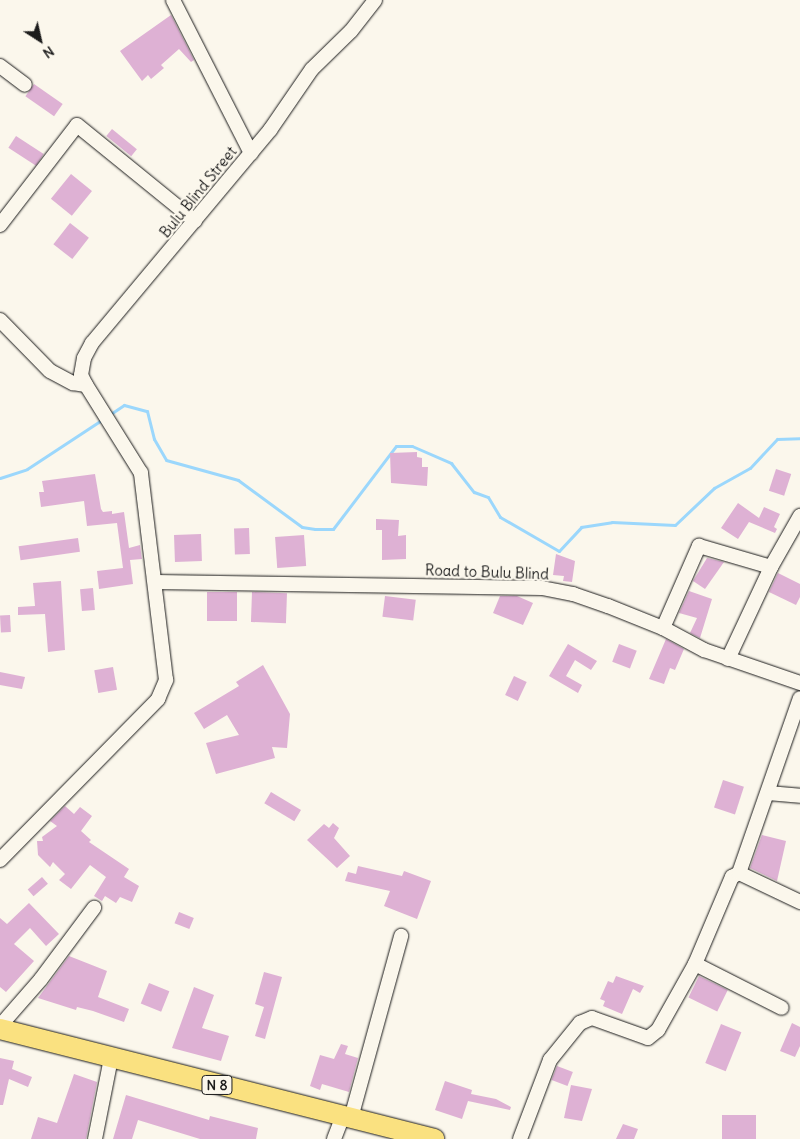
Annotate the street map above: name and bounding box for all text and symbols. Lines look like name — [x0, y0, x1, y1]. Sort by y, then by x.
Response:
north arrow — [15, 15, 65, 65]
text: N — [39, 42, 58, 62]
street label: Bulu Blind Street — [156, 143, 240, 241]
street label: Road to Bulu Blind — [425, 561, 549, 583]
road number: N 8 — [201, 1074, 233, 1096]

